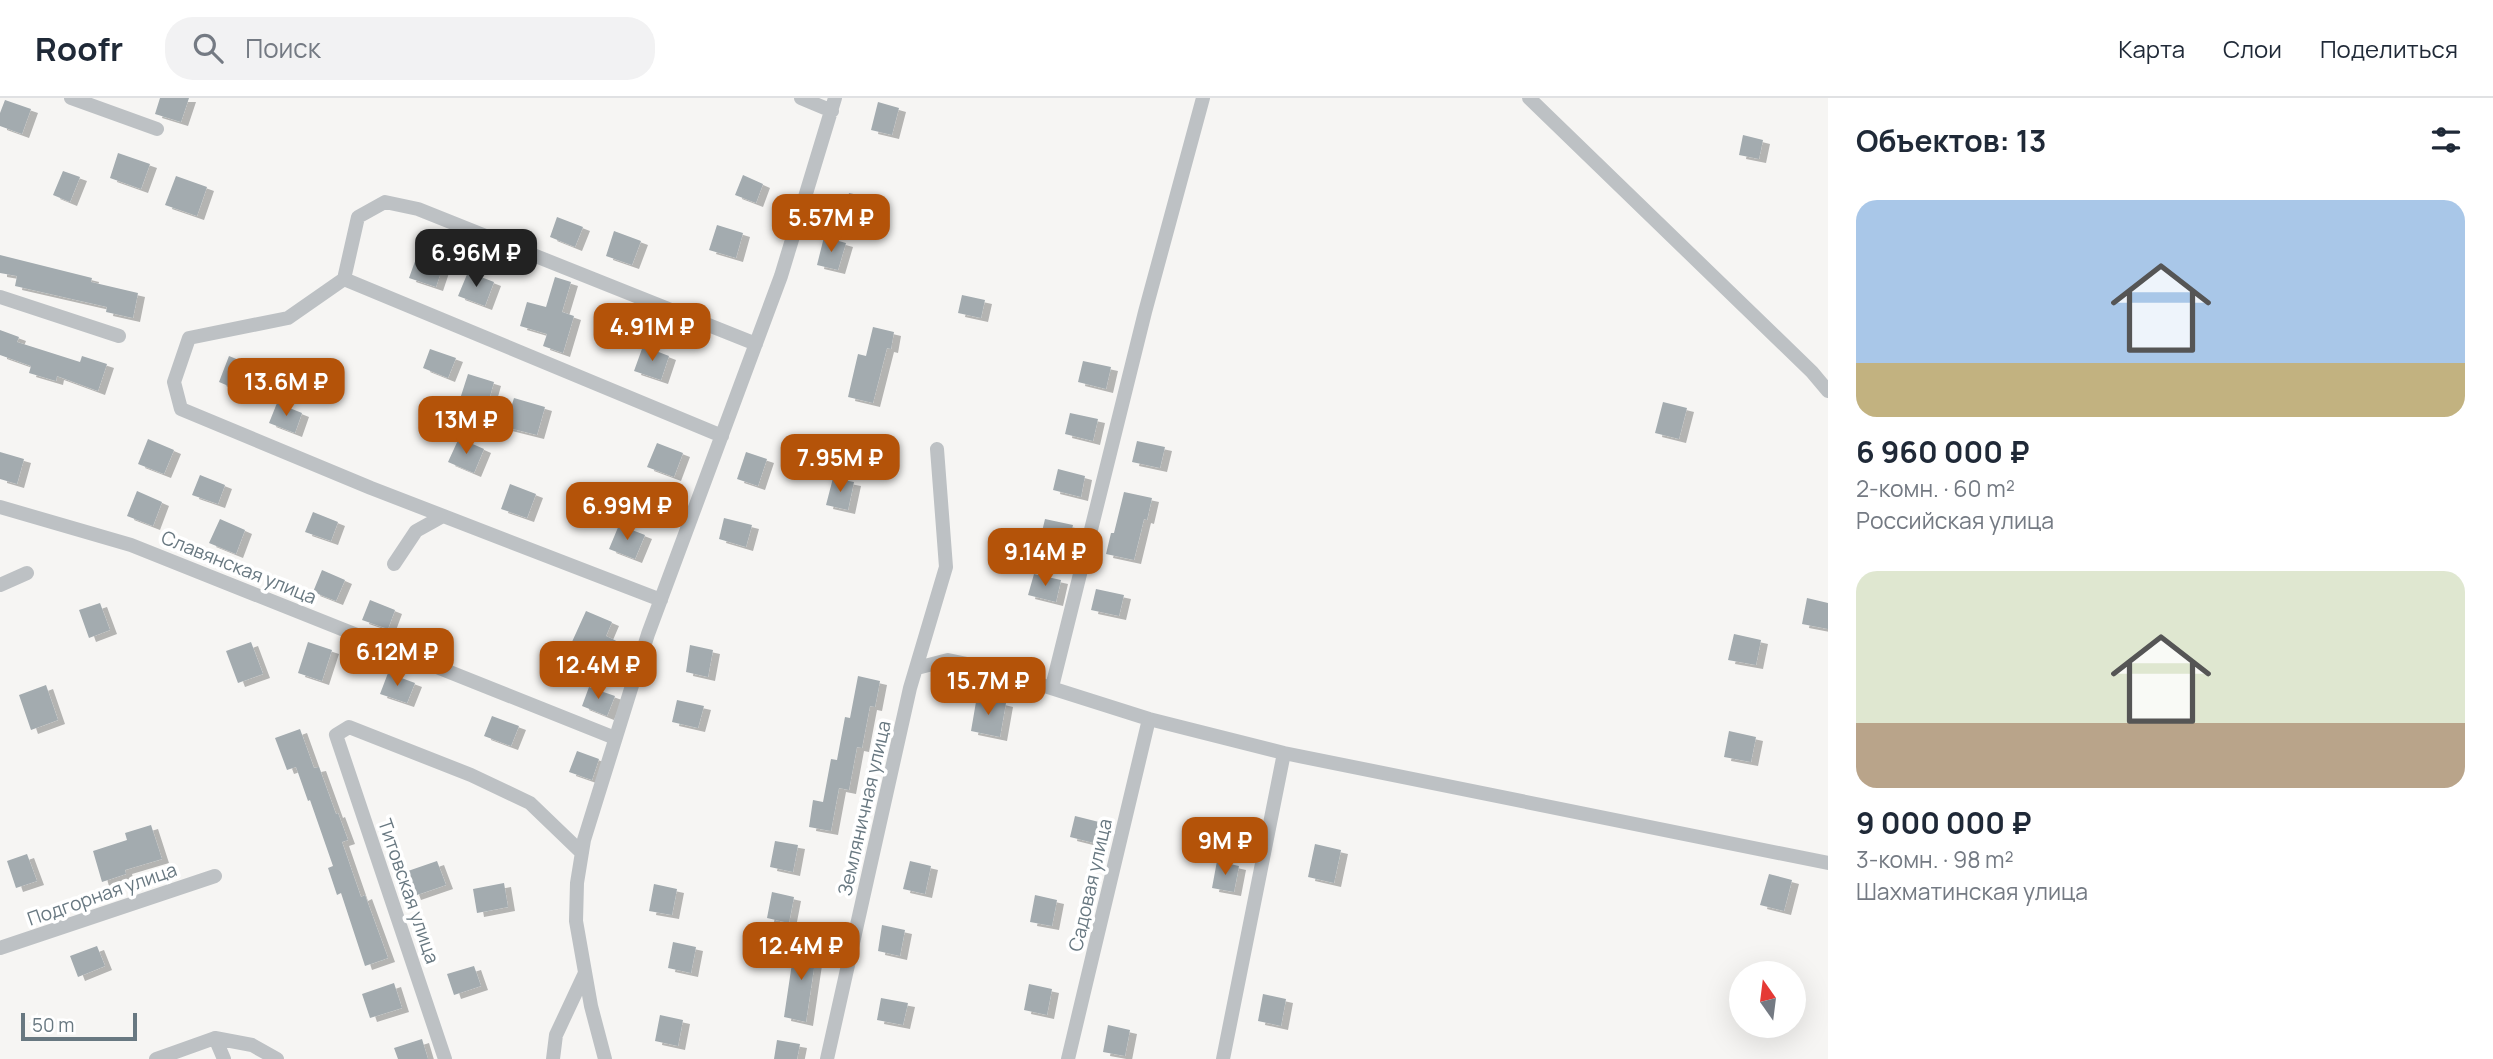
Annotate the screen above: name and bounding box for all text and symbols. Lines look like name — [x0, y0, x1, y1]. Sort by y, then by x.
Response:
search box — [165, 17, 655, 80]
text: Roofr — [35, 26, 123, 71]
icon: search — [189, 29, 227, 67]
text: Поиск — [245, 30, 321, 66]
text: Карта — [2118, 32, 2185, 65]
text: Слои — [2223, 32, 2282, 65]
text: Поделиться — [2320, 32, 2458, 65]
text: Объектов: 13 — [1856, 120, 2046, 161]
icon: filters — [2427, 121, 2465, 159]
pin: 5.57M ₽ — [766, 194, 896, 254]
text: 5.57M ₽ — [788, 201, 874, 233]
pin: 6.96M ₽ — [411, 230, 541, 289]
text: 6.96M ₽ — [431, 236, 521, 268]
icon: home — [2098, 245, 2224, 371]
pin: 4.91M ₽ — [587, 303, 717, 363]
text: 4.91M ₽ — [610, 310, 694, 342]
pin: 13.6M ₽ — [221, 358, 351, 418]
text: 13.6M ₽ — [244, 365, 328, 397]
pin: 13M ₽ — [417, 396, 515, 456]
text: 13M ₽ — [434, 403, 498, 435]
text: 6 960 000 ₽ — [1856, 431, 2029, 472]
pin: 7.95M ₽ — [775, 434, 905, 494]
text: 7.95M ₽ — [797, 441, 883, 473]
text: 2-комн. · 60 m² — [1856, 472, 2015, 504]
pin: 6.99M ₽ — [562, 482, 692, 542]
text: 6.99M ₽ — [582, 489, 672, 521]
text: Российская улица — [1856, 504, 2054, 536]
street label: Славянская улица — [157, 524, 321, 610]
pin: 9.14M ₽ — [980, 528, 1110, 588]
text: 9.14M ₽ — [1004, 535, 1086, 567]
icon: home — [2098, 616, 2224, 742]
pin: 6.12M ₽ — [332, 628, 462, 688]
text: 6.12M ₽ — [356, 635, 438, 667]
pin: 12.4M ₽ — [533, 642, 663, 701]
text: 12.4M ₽ — [556, 648, 640, 680]
pin: 15.7M ₽ — [923, 658, 1053, 717]
text: 15.7M ₽ — [947, 664, 1029, 696]
street label: Земляничная улица — [831, 718, 897, 898]
text: 9 000 000 ₽ — [1856, 802, 2032, 843]
street label: Титовская улица — [372, 815, 446, 967]
street label: Садовая улица — [1062, 816, 1118, 954]
pin: 9M ₽ — [1184, 818, 1266, 877]
text: 9M ₽ — [1198, 824, 1252, 856]
text: 3-комн. · 98 m² — [1856, 843, 2014, 875]
street label: Подгорная улица — [24, 856, 180, 932]
text: Шахматинская улица — [1856, 875, 2088, 907]
pin: 12.4M ₽ — [736, 922, 866, 982]
text: 12.4M ₽ — [759, 929, 843, 961]
north arrow — [1729, 961, 1806, 1038]
map controls — [1729, 961, 1806, 1038]
scale bar — [21, 1010, 136, 1042]
text: 50 m — [32, 1012, 74, 1038]

